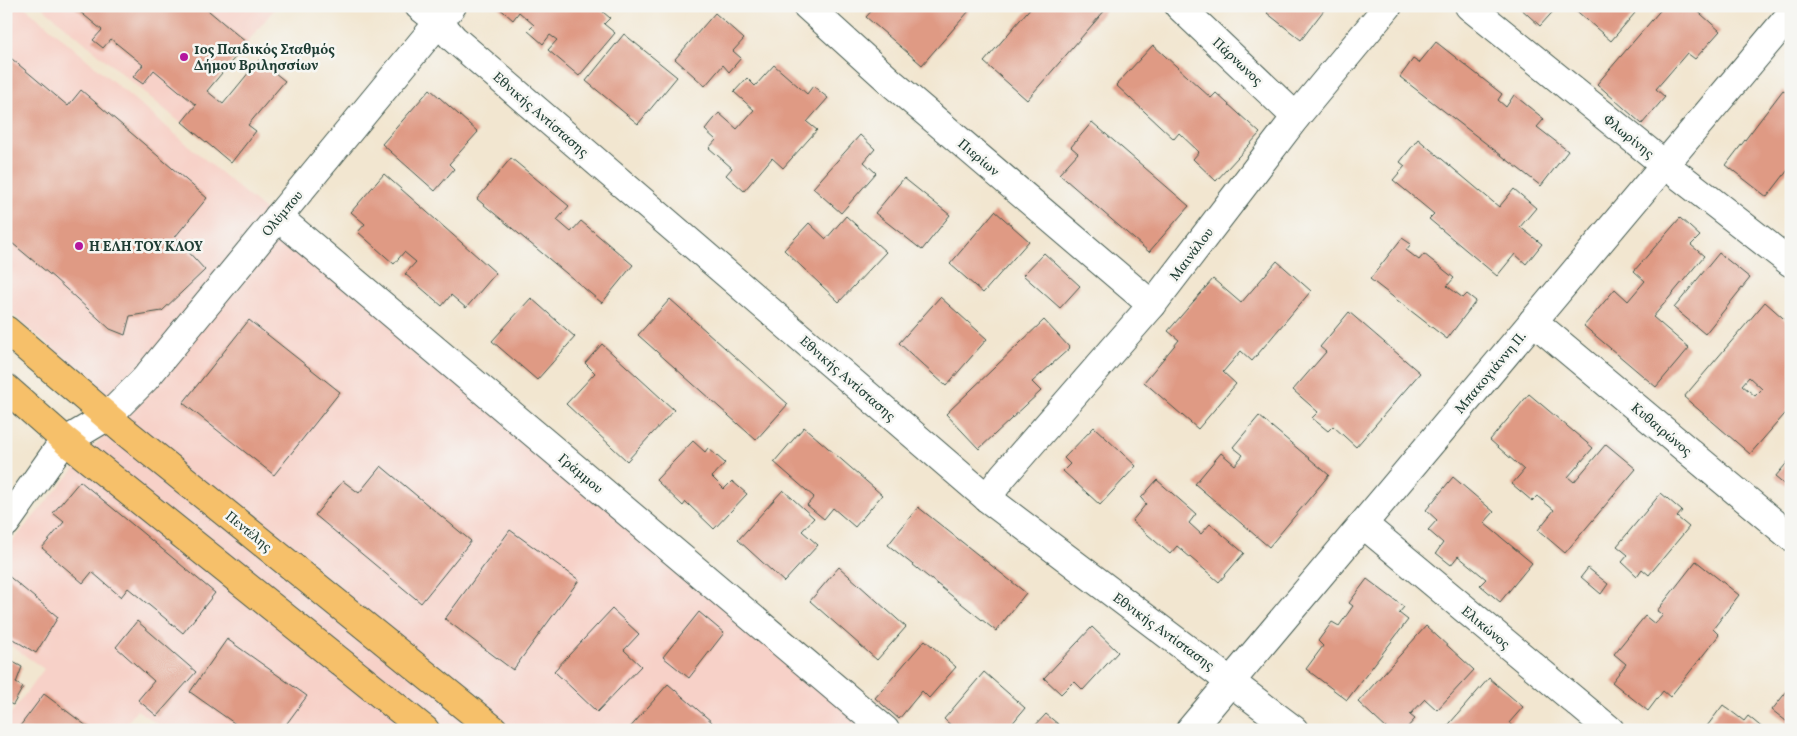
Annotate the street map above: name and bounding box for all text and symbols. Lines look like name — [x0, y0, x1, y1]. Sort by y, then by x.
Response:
street label: Πάρνωνος — [1208, 34, 1266, 90]
place label: 1ος Παιδικός Σταθμός Δήμου Βριλησσίων — [194, 41, 335, 76]
marker: 1ος Παιδικός Σταθμός Δήμου Βριλησσίων — [178, 51, 190, 63]
street label: Εθνικής Αντίστασης — [488, 68, 592, 162]
street label: Φλωρίνης — [1599, 111, 1658, 164]
street label: Πιερίων — [953, 135, 1003, 181]
street label: Ολύμπου — [258, 187, 308, 241]
street label: Μαινάλου — [1166, 224, 1219, 285]
place label: Η ΕΛΗ ΤΟΥ ΚΛΟΥ — [89, 238, 203, 257]
marker: Η ΕΛΗ ΤΟΥ ΚΛΟΥ — [73, 240, 85, 252]
street label: Μπακογιάννη Π. — [1451, 328, 1531, 418]
street label: Εθνικής Αντίστασης — [795, 332, 899, 426]
street label: Κυθαιρώνος — [1627, 399, 1696, 461]
street label: Γράμμου — [554, 450, 607, 499]
street label: Πεντέλης — [221, 507, 275, 557]
street label: Εθνικής Αντίστασης — [1108, 589, 1218, 676]
street label: Ελικώνος — [1457, 602, 1513, 654]

